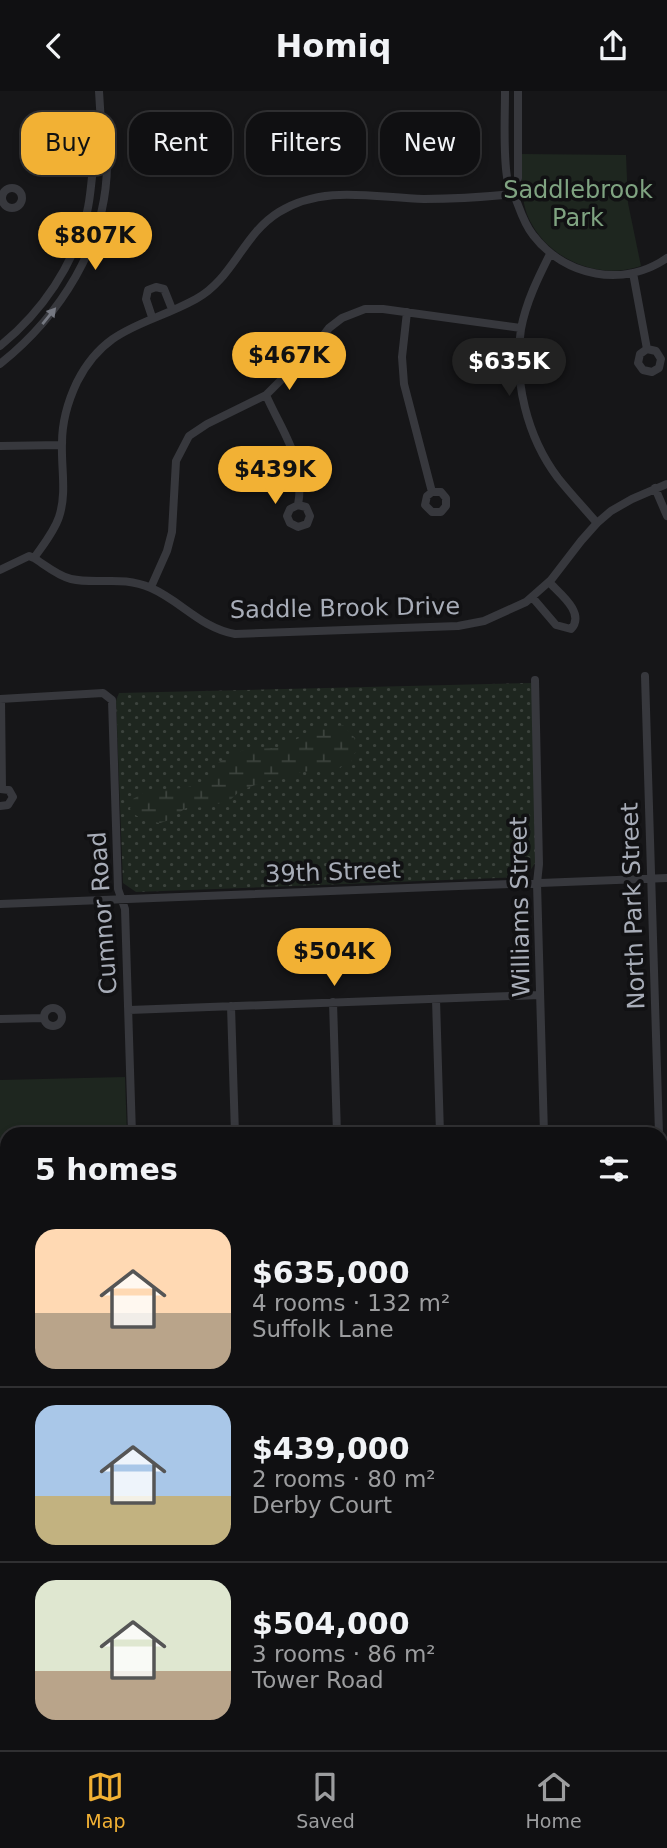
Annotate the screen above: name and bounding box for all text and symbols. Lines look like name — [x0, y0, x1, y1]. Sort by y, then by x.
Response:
icon: back — [35, 27, 73, 65]
text: Homiq — [276, 27, 391, 65]
icon: share — [594, 27, 632, 65]
chip: Buy — [21, 112, 115, 175]
chip: Rent — [129, 112, 232, 175]
chip: Filters — [246, 112, 366, 175]
chip: New — [380, 112, 480, 175]
park label: Saddlebrook Park — [503, 176, 653, 232]
pin: $807K — [46, 213, 144, 272]
text: $807K — [54, 222, 136, 248]
one-way arrow — [41, 307, 55, 325]
pin: $467K — [240, 333, 338, 392]
pin: $635K — [460, 338, 558, 398]
text: $467K — [248, 342, 330, 368]
text: $635K — [468, 348, 550, 374]
pin: $439K — [226, 447, 324, 506]
text: $439K — [234, 456, 316, 482]
street label: Saddle Brook Drive — [230, 592, 460, 624]
street label: North Park Street — [615, 802, 651, 1010]
street label: Williams Street — [504, 816, 536, 998]
street label: Cumnor Road — [83, 831, 123, 995]
street label: 39th Street — [265, 856, 401, 888]
pin: $504K — [285, 929, 383, 988]
text: $504K — [293, 938, 375, 964]
icon: filters — [595, 1150, 633, 1188]
text: 5 homes — [35, 1152, 178, 1187]
text: $635,000 — [252, 1255, 410, 1290]
icon: home — [91, 1257, 175, 1341]
text: 4 rooms · 132 m² — [252, 1290, 450, 1316]
text: Suffolk Lane — [252, 1316, 394, 1342]
text: $439,000 — [252, 1431, 410, 1466]
icon: home — [91, 1433, 175, 1517]
text: 2 rooms · 80 m² — [252, 1466, 436, 1492]
text: Derby Court — [252, 1492, 392, 1518]
text: $504,000 — [252, 1606, 410, 1641]
icon: home — [91, 1608, 175, 1692]
text: 3 rooms · 86 m² — [252, 1641, 436, 1667]
text: Tower Road — [252, 1667, 384, 1693]
tab: Map — [85, 1768, 125, 1832]
tab: Saved — [296, 1768, 355, 1832]
tab: Home — [526, 1768, 582, 1832]

